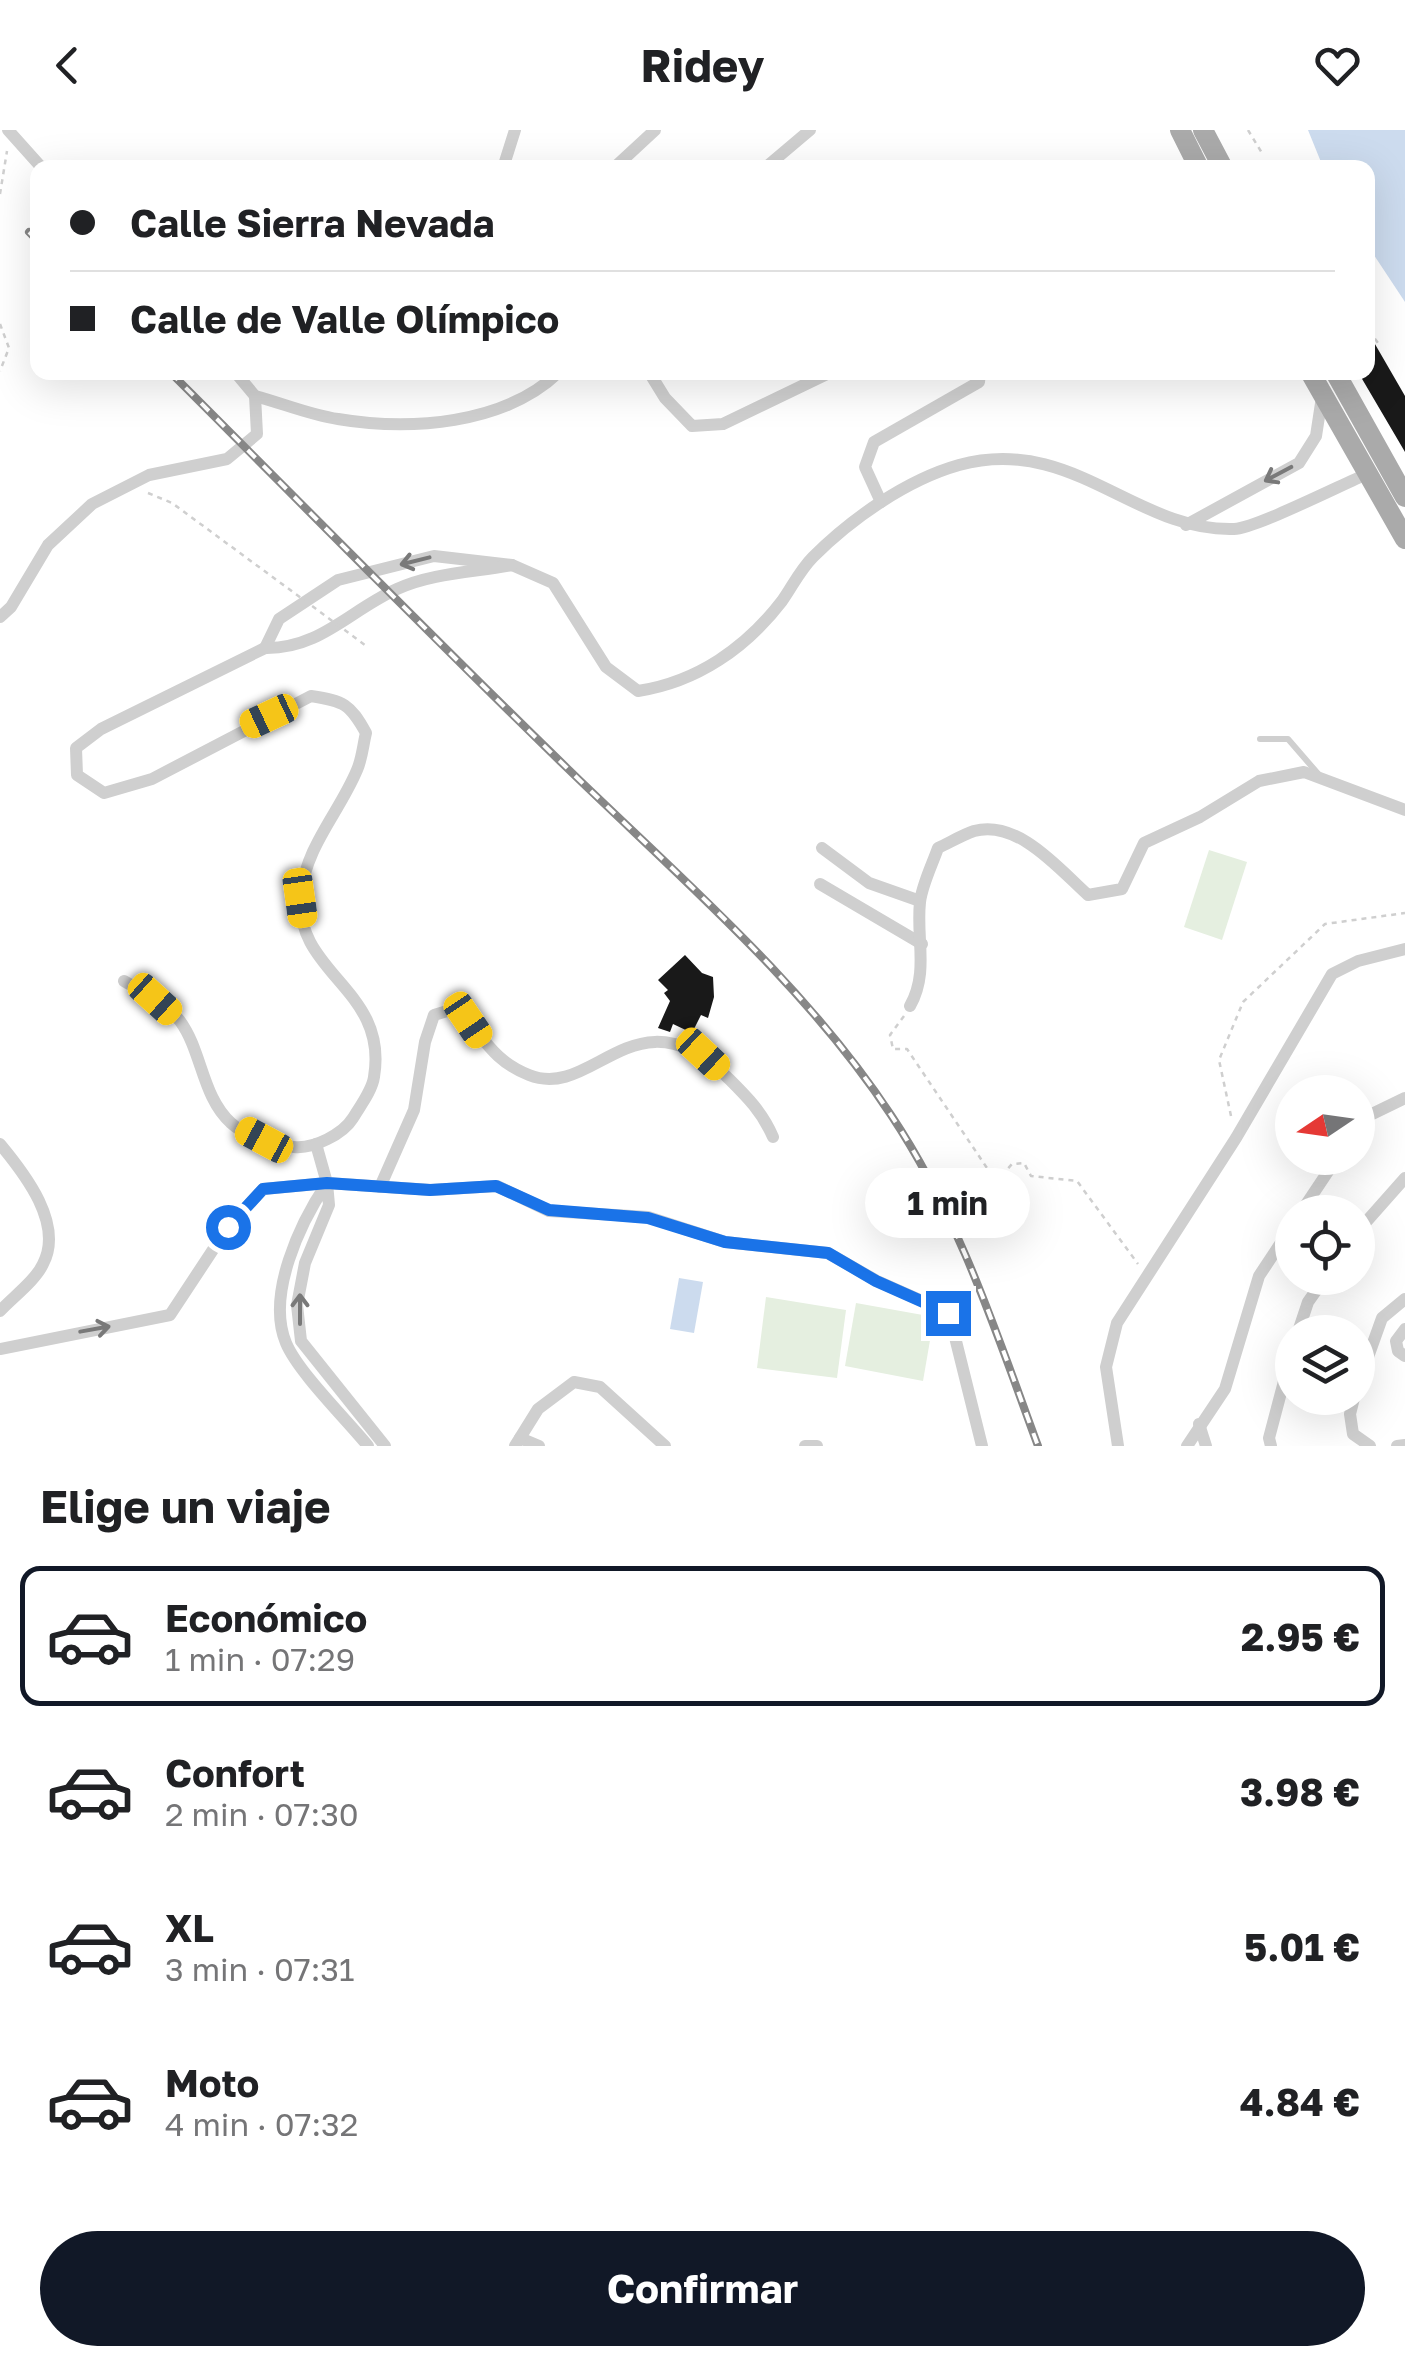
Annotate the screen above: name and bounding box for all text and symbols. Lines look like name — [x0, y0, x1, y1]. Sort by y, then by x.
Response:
icon: back — [40, 38, 95, 93]
text: Ridey — [641, 38, 764, 92]
icon: heart — [1310, 38, 1365, 93]
text: Calle Sierra Nevada — [130, 200, 495, 245]
text: Calle de Valle Olímpico — [130, 296, 559, 341]
one-way arrow — [1264, 465, 1294, 484]
one-way arrow — [400, 553, 432, 571]
car — [235, 690, 303, 742]
car — [281, 866, 319, 930]
car — [123, 968, 187, 1030]
car — [439, 987, 497, 1053]
car — [671, 1023, 735, 1085]
north arrow — [1275, 1075, 1375, 1175]
map controls — [1275, 1075, 1375, 1415]
car — [230, 1113, 298, 1167]
callout: 1 min — [866, 1168, 1030, 1238]
text: 1 min — [907, 1184, 988, 1222]
button: locate — [1275, 1195, 1375, 1295]
route start — [206, 1205, 251, 1250]
route end — [926, 1291, 971, 1336]
one-way arrow — [290, 1293, 309, 1325]
button: layers — [1275, 1315, 1375, 1415]
one-way arrow — [79, 1319, 111, 1338]
text: Elige un viaje — [40, 1479, 331, 1533]
icon: car — [45, 1591, 135, 1681]
text: Económico — [165, 1595, 367, 1640]
text: 2.95 € — [1241, 1614, 1360, 1659]
text: 1 min · 07:29 — [165, 1640, 355, 1678]
icon: car — [45, 1746, 135, 1836]
text: Confort — [165, 1750, 305, 1795]
text: 3.98 € — [1240, 1769, 1360, 1814]
text: 2 min · 07:30 — [165, 1795, 359, 1833]
icon: car — [45, 1901, 135, 1991]
text: XL — [165, 1905, 214, 1950]
text: 5.01 € — [1244, 1924, 1360, 1969]
text: 3 min · 07:31 — [165, 1950, 355, 1988]
icon: car — [45, 2056, 135, 2146]
text: Moto — [165, 2060, 259, 2105]
text: 4.84 € — [1240, 2079, 1360, 2124]
text: 4 min · 07:32 — [165, 2105, 358, 2143]
button: Confirmar — [40, 2231, 1365, 2346]

